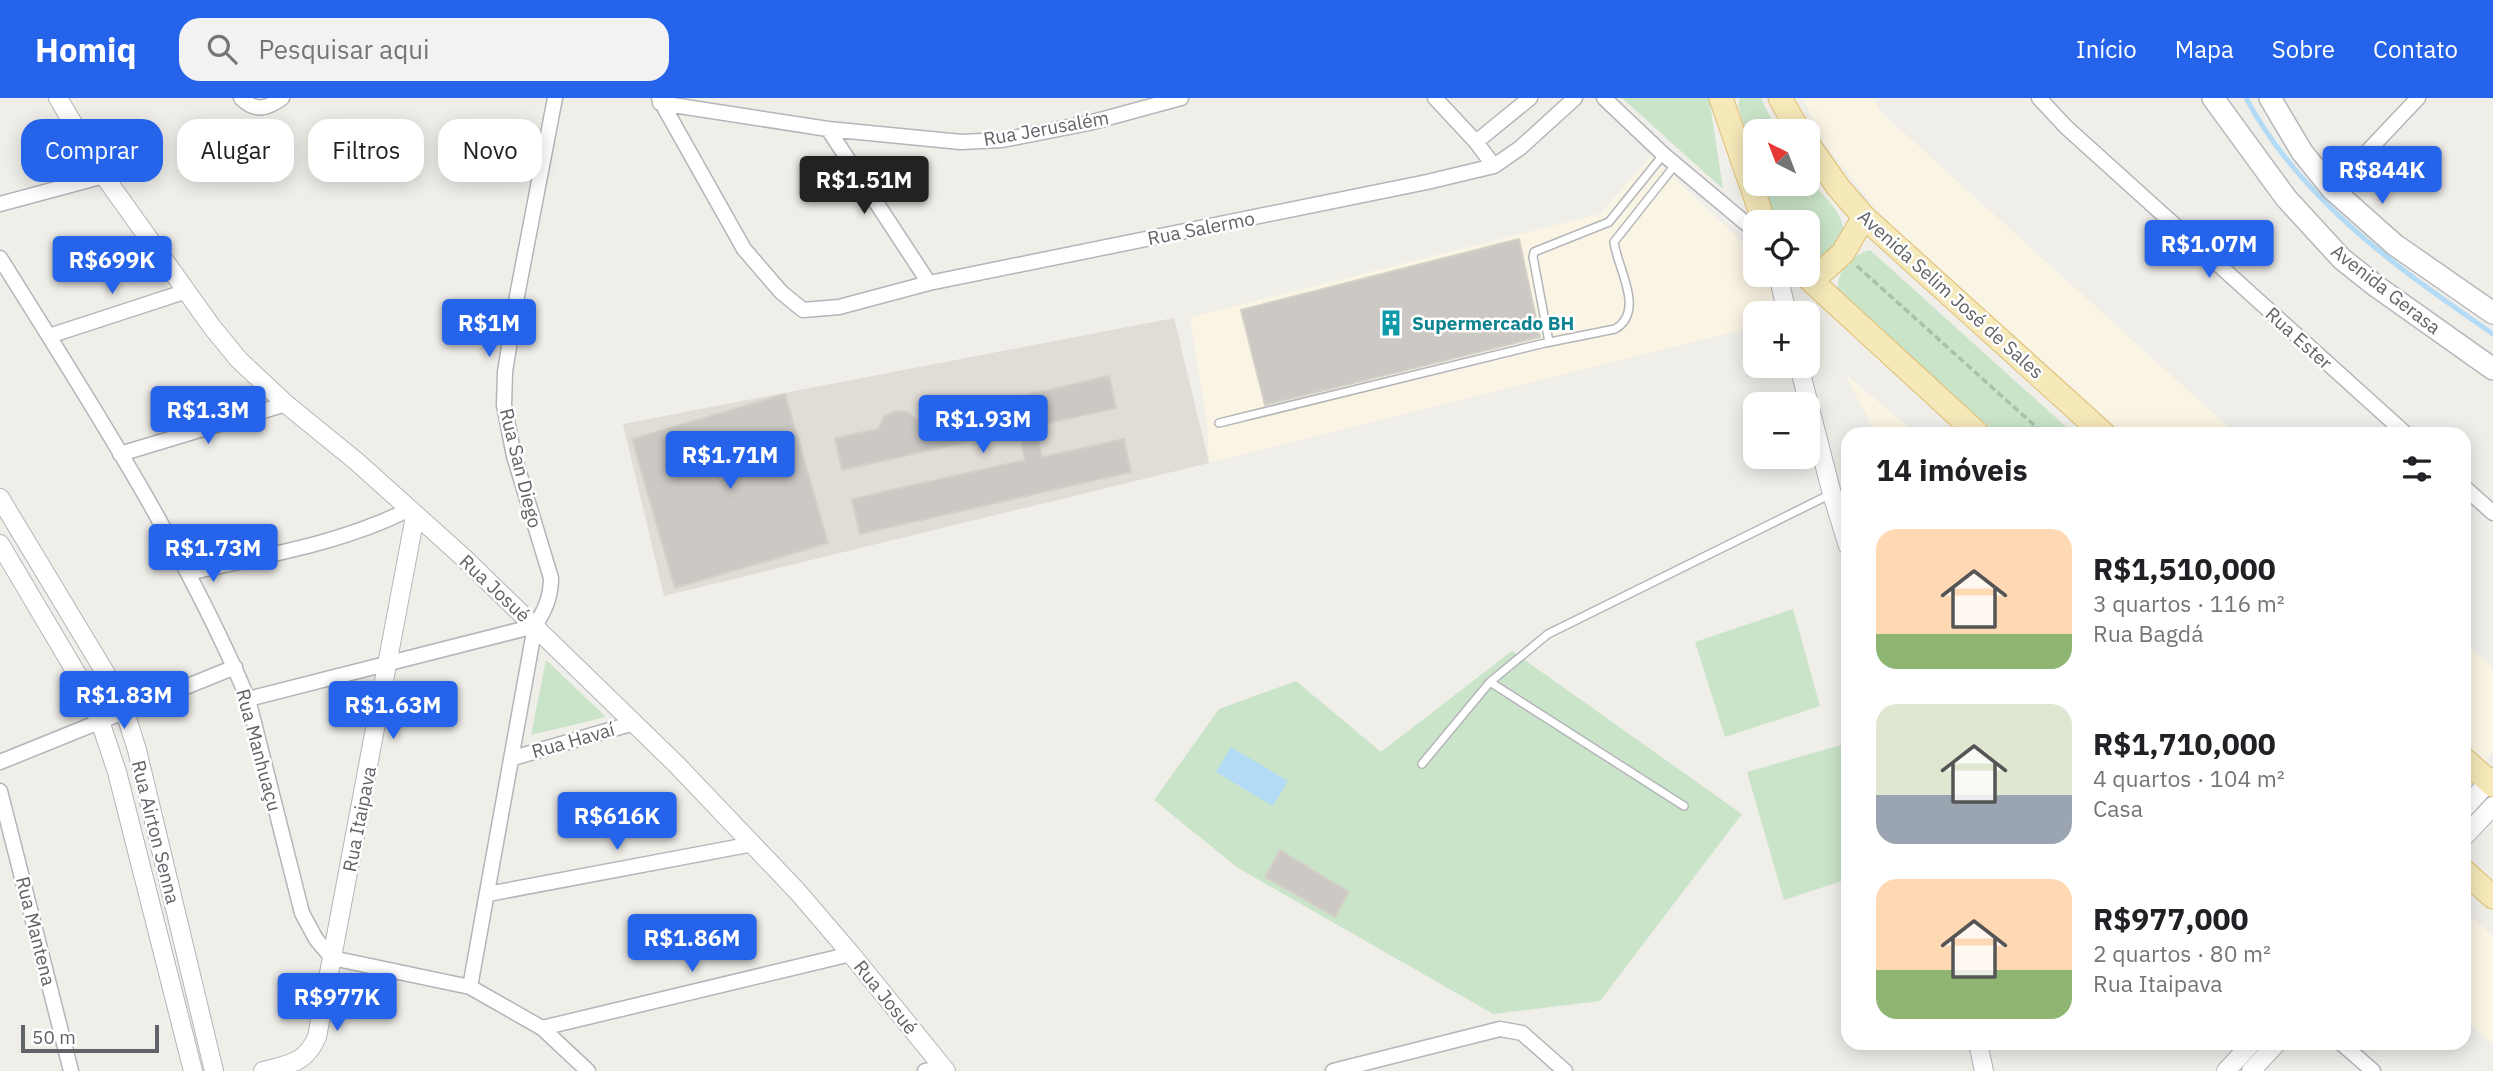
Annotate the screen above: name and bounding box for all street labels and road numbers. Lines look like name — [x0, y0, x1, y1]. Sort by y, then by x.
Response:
street label: Rua Jerusalém — [981, 105, 1111, 151]
street label: Avenida Selim José de Sales — [1853, 204, 2049, 384]
street label: Rua Salermo — [1145, 206, 1257, 250]
street label: Avenida Gerasa — [2326, 239, 2446, 339]
street label: Rua Ester — [2261, 302, 2337, 374]
street label: Rua San Diego — [495, 406, 547, 530]
street label: Rua Josué — [454, 549, 536, 627]
street label: Rua Manhuaçu — [231, 686, 287, 814]
street label: Rua Havaí — [529, 717, 617, 763]
street label: Rua Airton Senna — [127, 758, 185, 906]
street label: Rua Itaipava — [337, 764, 381, 874]
street label: Rua Mantena — [11, 874, 61, 988]
street label: Rua Josué — [849, 955, 923, 1039]

